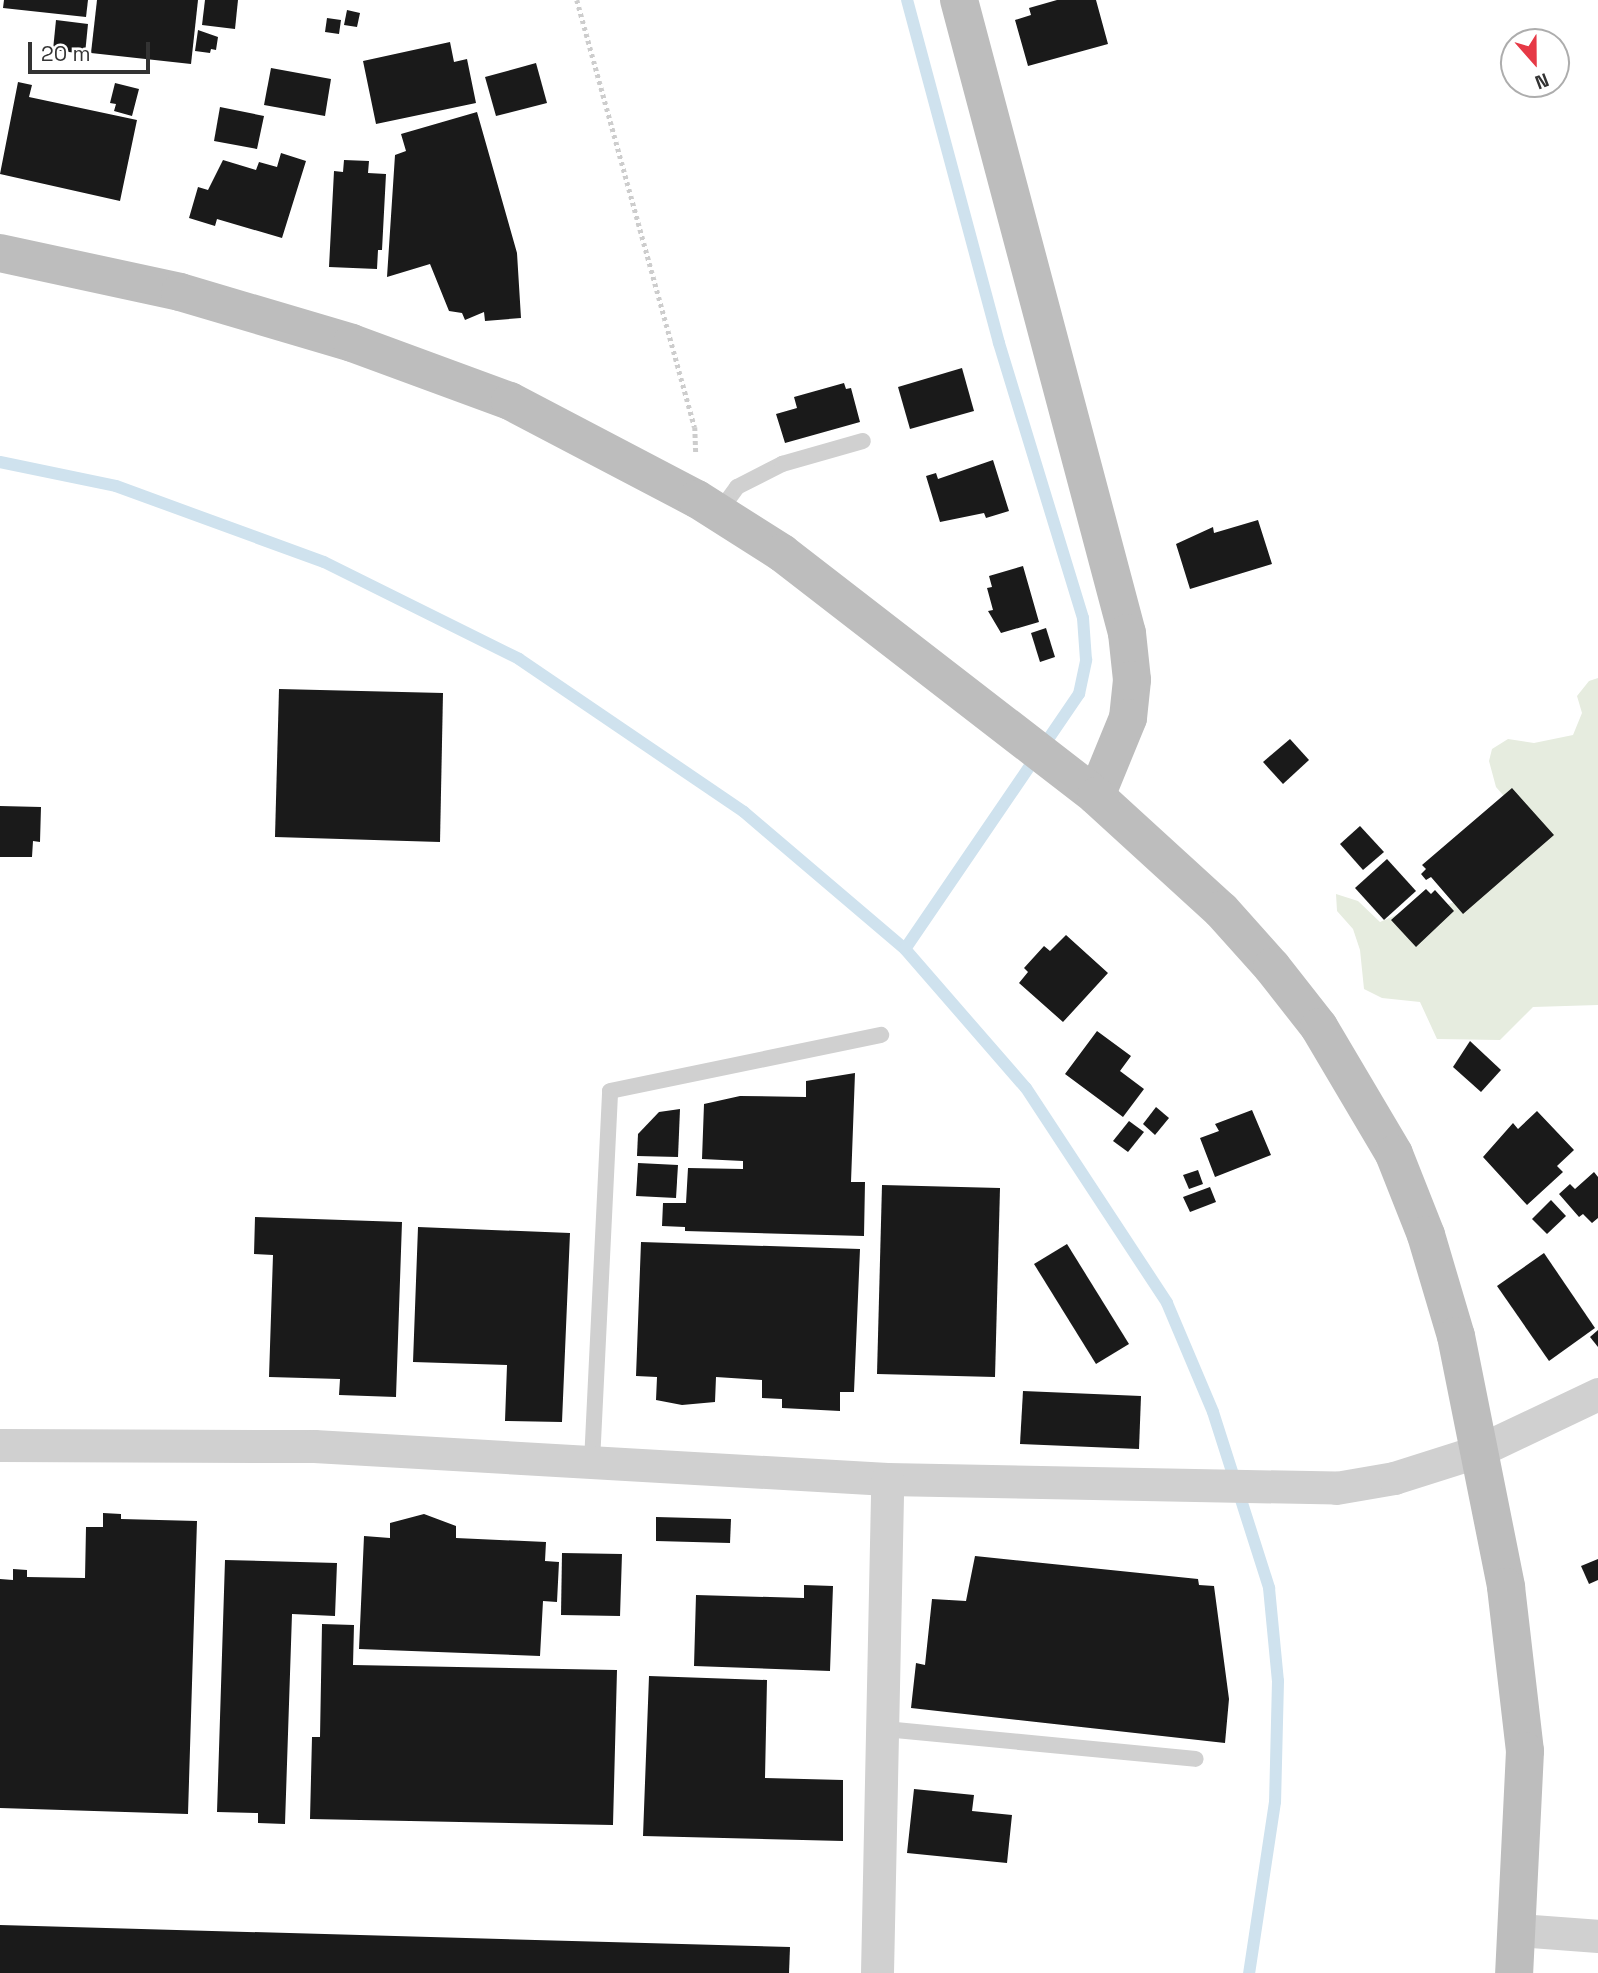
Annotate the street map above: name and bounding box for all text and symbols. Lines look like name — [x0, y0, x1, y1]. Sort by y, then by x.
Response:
scale bar — [32, 28, 154, 72]
north arrow — [1500, 28, 1570, 98]
text: 20 m — [41, 40, 91, 67]
text: N — [1532, 67, 1552, 95]

